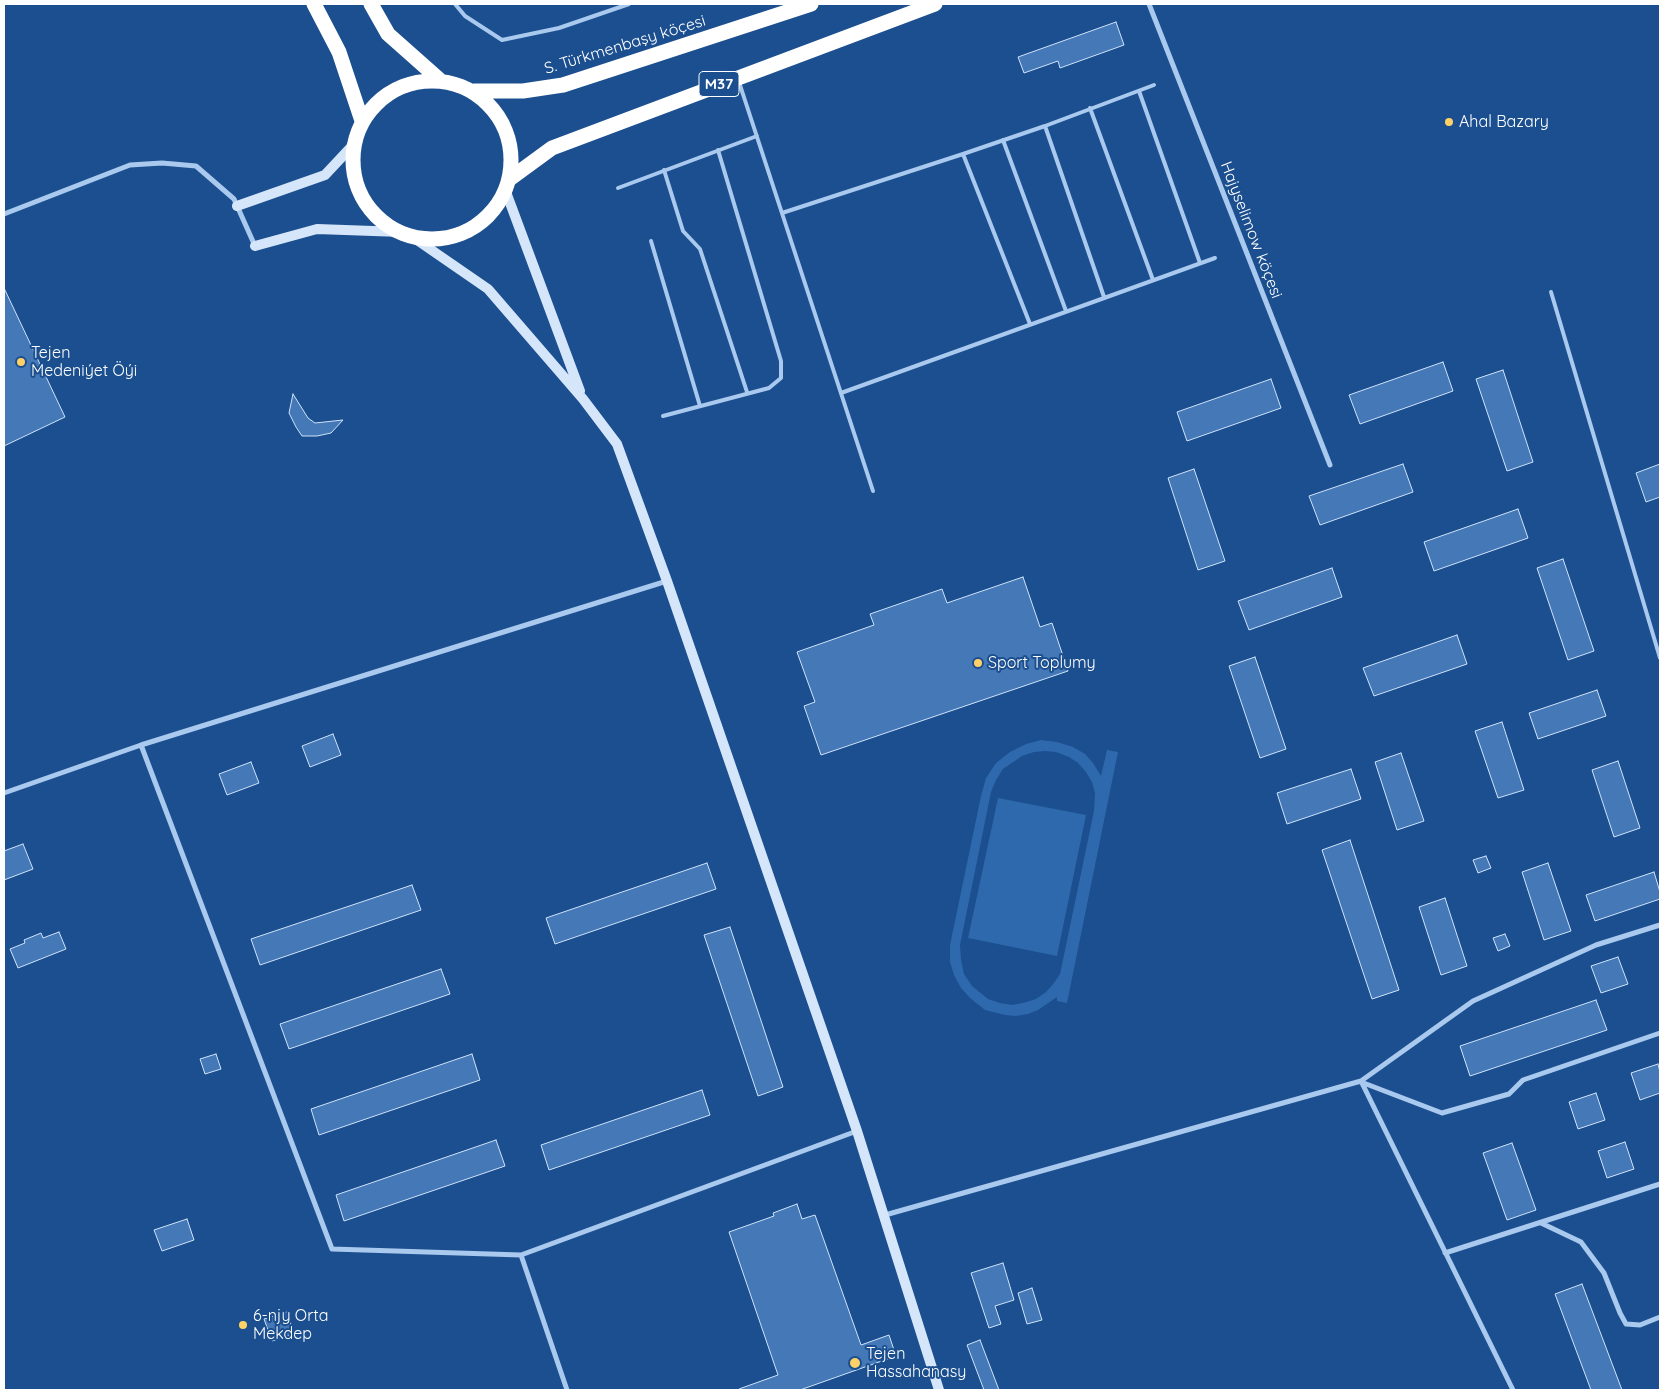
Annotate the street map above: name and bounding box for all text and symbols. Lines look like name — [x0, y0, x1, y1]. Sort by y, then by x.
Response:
street label: S. Türkmenbaşy köçesi — [542, 11, 708, 79]
road number: M37 — [699, 72, 739, 96]
place label: Ahal Bazary — [1459, 112, 1549, 132]
marker: Ahal Bazary — [1443, 116, 1455, 128]
street label: Hajyselimow köçesi — [1216, 159, 1286, 301]
place label: Tejen Medeniýet Öýi — [31, 343, 137, 381]
marker: Tejen Medeniýet Öýi — [15, 356, 27, 368]
place label: Sport Toplumy — [988, 653, 1096, 673]
marker: Sport Toplumy — [972, 657, 984, 669]
place label: 6-njy Orta Mekdep — [253, 1306, 328, 1344]
marker: 6-njy Orta Mekdep — [237, 1319, 249, 1331]
place label: Tejen Hassahanasy — [866, 1344, 966, 1382]
marker: Tejen Hassahanasy — [848, 1356, 862, 1370]

